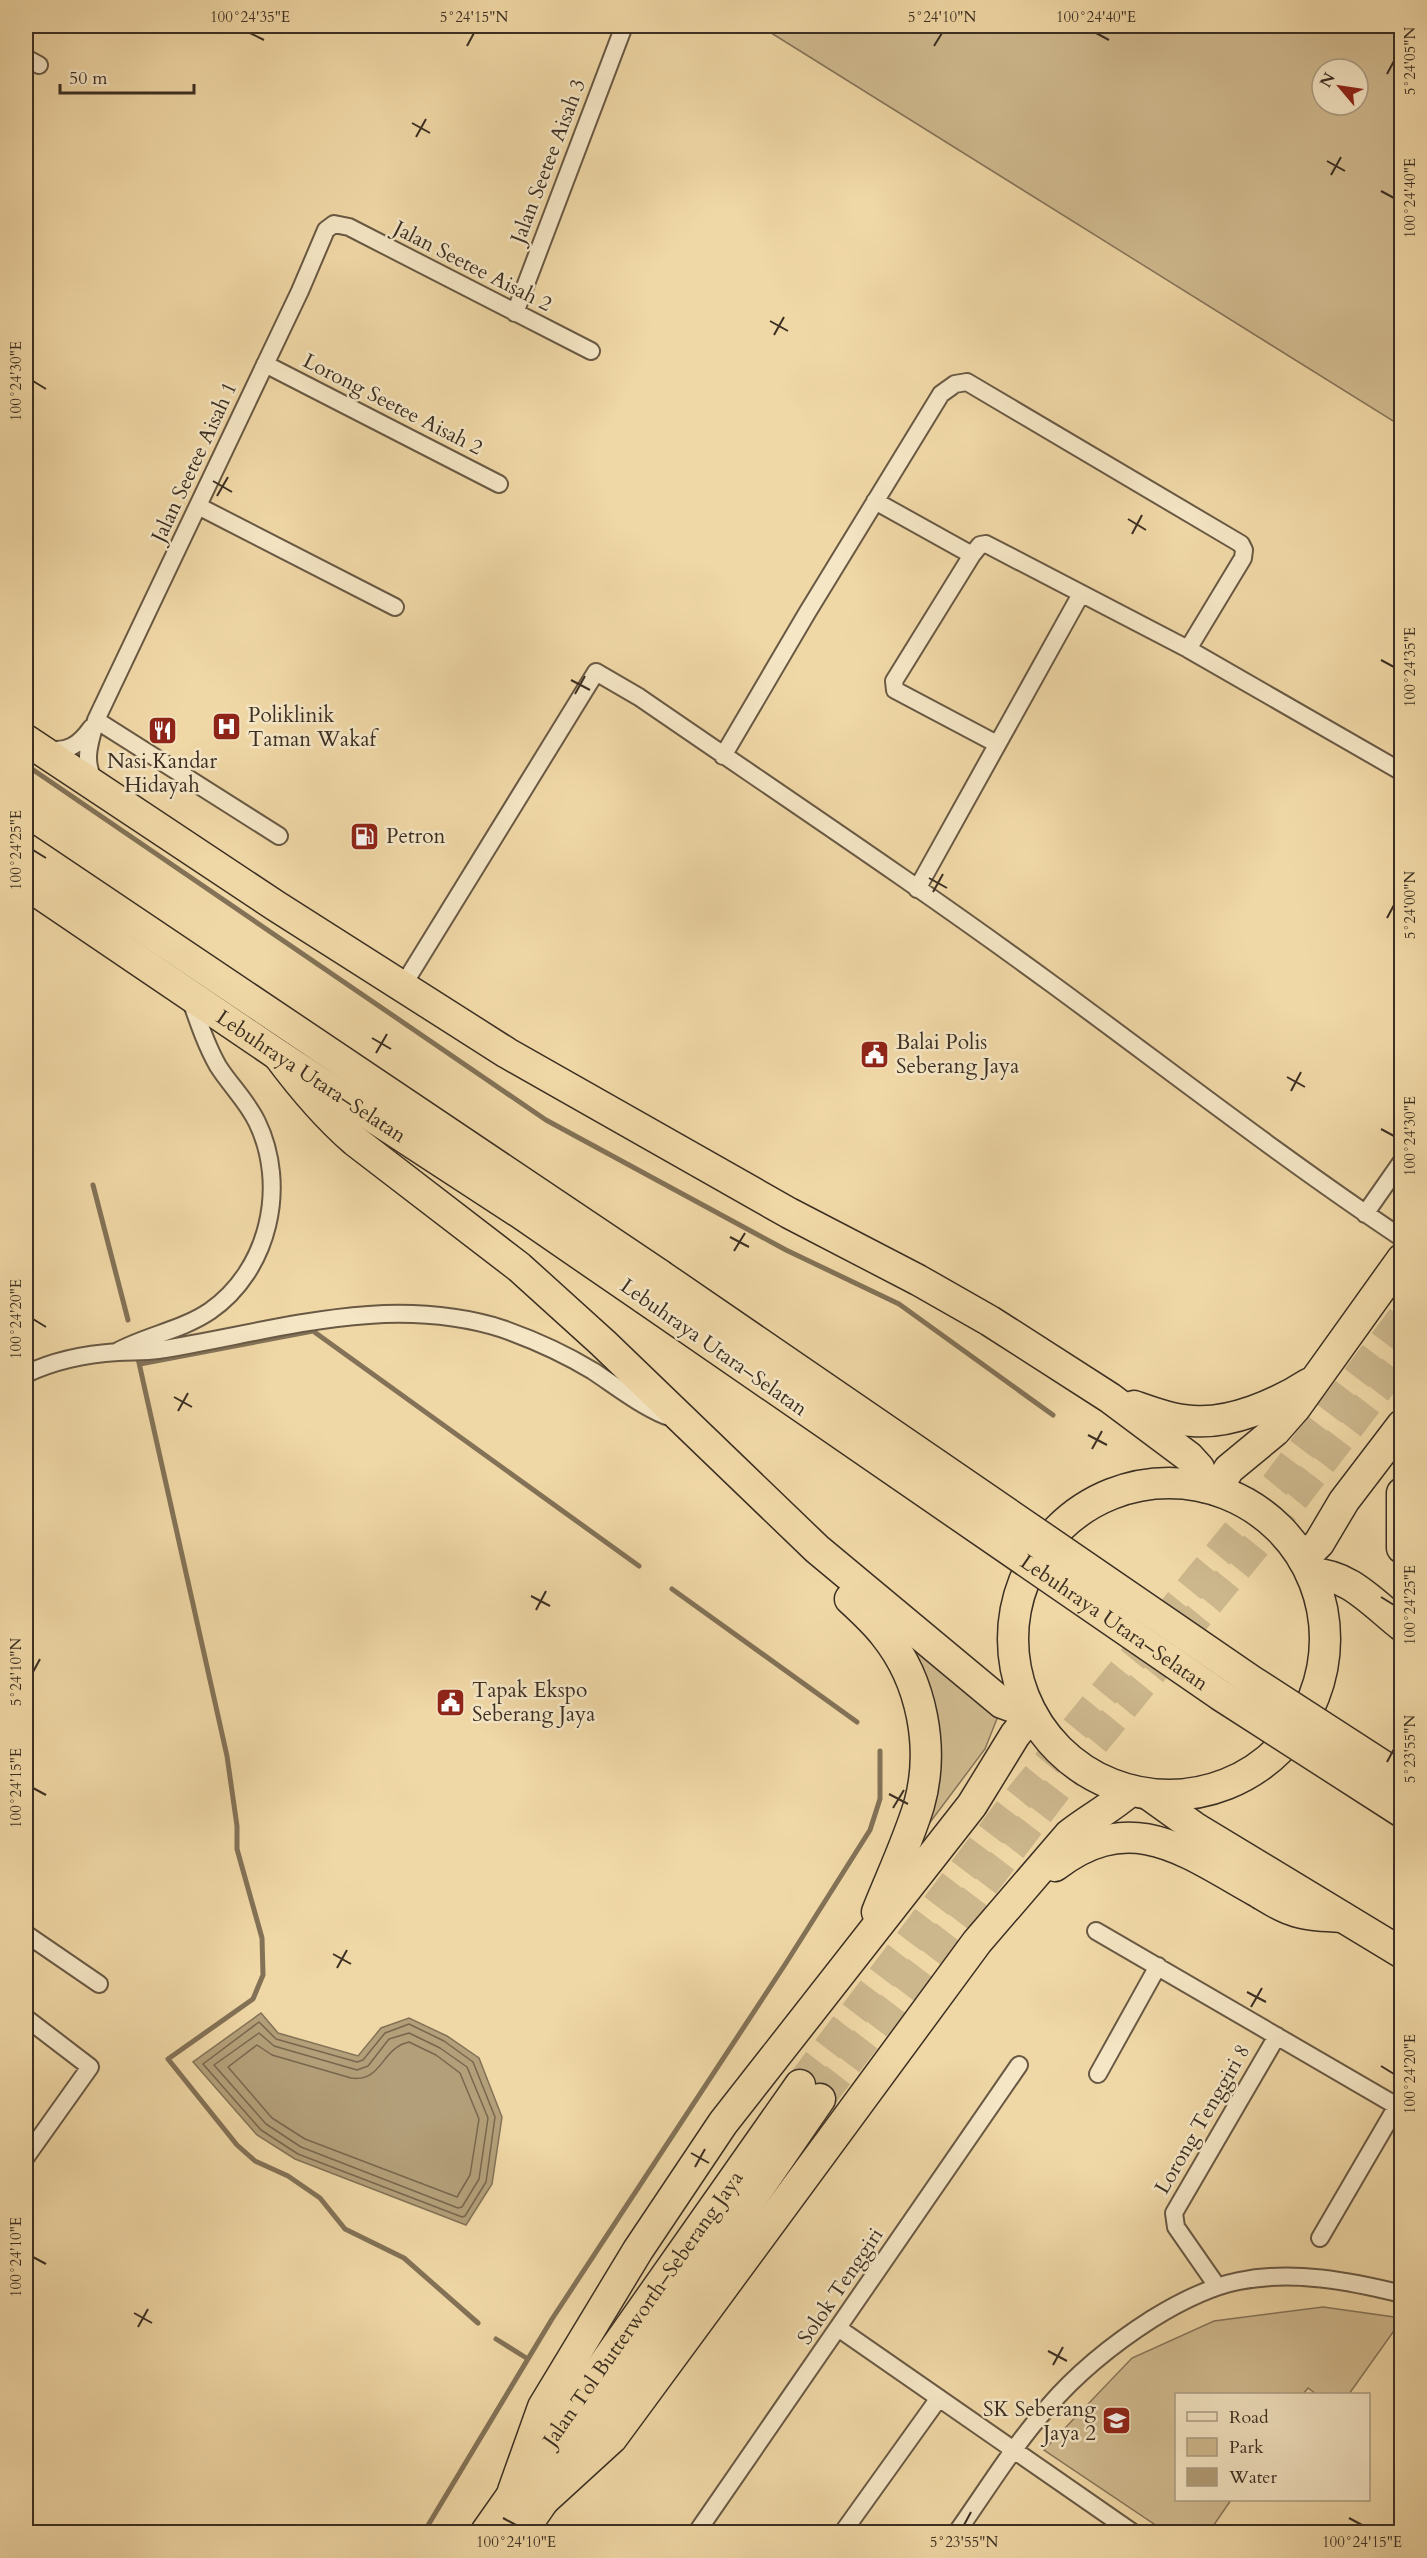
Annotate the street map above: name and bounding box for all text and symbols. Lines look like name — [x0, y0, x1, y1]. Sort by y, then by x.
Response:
text: 100°24'35"E — [210, 7, 290, 27]
text: 5°24'15"N — [440, 7, 508, 27]
text: 5°24'10"N — [908, 7, 976, 27]
text: 100°24'40"E — [1056, 7, 1136, 27]
text: 5°24'05"N — [1400, 27, 1420, 95]
scale bar — [60, 57, 194, 95]
north arrow — [1310, 57, 1370, 117]
text: 50 m — [69, 66, 108, 91]
text: N — [1315, 69, 1341, 92]
street label: Jalan Seetee Aisah 3 — [503, 75, 593, 250]
text: 100°24'40"E — [1400, 158, 1420, 238]
street label: Jalan Seetee Aisah 2 — [386, 213, 557, 319]
text: 100°24'30"E — [6, 341, 26, 421]
street label: Lorong Seetee Aisah 2 — [298, 347, 488, 462]
street label: Jalan Seetee Aisah 1 — [143, 377, 244, 550]
text: 100°24'35"E — [1400, 627, 1420, 707]
place label: Poliklinik Taman Wakaf — [248, 701, 379, 754]
hospital icon: Poliklinik Taman Wakaf — [211, 711, 243, 743]
restaurant icon: Nasi Kandar Hidayah — [146, 714, 178, 746]
place label: Nasi Kandar Hidayah — [107, 747, 217, 800]
text: 100°24'25"E — [6, 810, 26, 890]
fuel station icon: Petron — [349, 820, 381, 852]
place label: Petron — [386, 822, 446, 851]
text: 5°24'00"N — [1400, 871, 1420, 939]
street label: Lebuhraya Utara–Selatan — [210, 1003, 412, 1150]
place label: Balai Polis Seberang Jaya — [896, 1028, 1019, 1081]
public building icon: Balai Polis Seberang Jaya — [859, 1038, 891, 1070]
text: 100°24'30"E — [1400, 1096, 1420, 1176]
street label: Lebuhraya Utara–Selatan — [614, 1272, 813, 1423]
text: 100°24'20"E — [6, 1279, 26, 1359]
street label: Lebuhraya Utara–Selatan — [1014, 1548, 1214, 1698]
text: 100°24'25"E — [1400, 1565, 1420, 1645]
text: 5°24'10"N — [6, 1638, 26, 1706]
place label: Tapak Ekspo Seberang Jaya — [472, 1676, 595, 1729]
public building icon: Tapak Ekspo Seberang Jaya — [435, 1686, 467, 1718]
text: 5°23'55"N — [1400, 1715, 1420, 1783]
text: 100°24'15"E — [6, 1748, 26, 1828]
text: 100°24'20"E — [1400, 2034, 1420, 2114]
street label: Lorong Tenggiri 8 — [1148, 2039, 1257, 2200]
street label: Jalan Tol Butterworth–Seberang Jaya — [535, 2165, 750, 2455]
text: 100°24'10"E — [6, 2217, 26, 2297]
street label: Solok Tenggiri — [791, 2222, 890, 2350]
legend — [1175, 2393, 1370, 2501]
place label: SK Seberang Jaya 2 — [983, 2395, 1096, 2448]
school or university icon: SK Seberang Jaya 2 — [1101, 2405, 1133, 2437]
text: Road — [1229, 2405, 1269, 2430]
text: Park — [1229, 2435, 1264, 2460]
text: Water — [1228, 2465, 1278, 2490]
text: 100°24'10"E — [476, 2532, 556, 2552]
text: 5°23'55"N — [930, 2532, 998, 2552]
text: 100°24'15"E — [1322, 2532, 1402, 2552]

